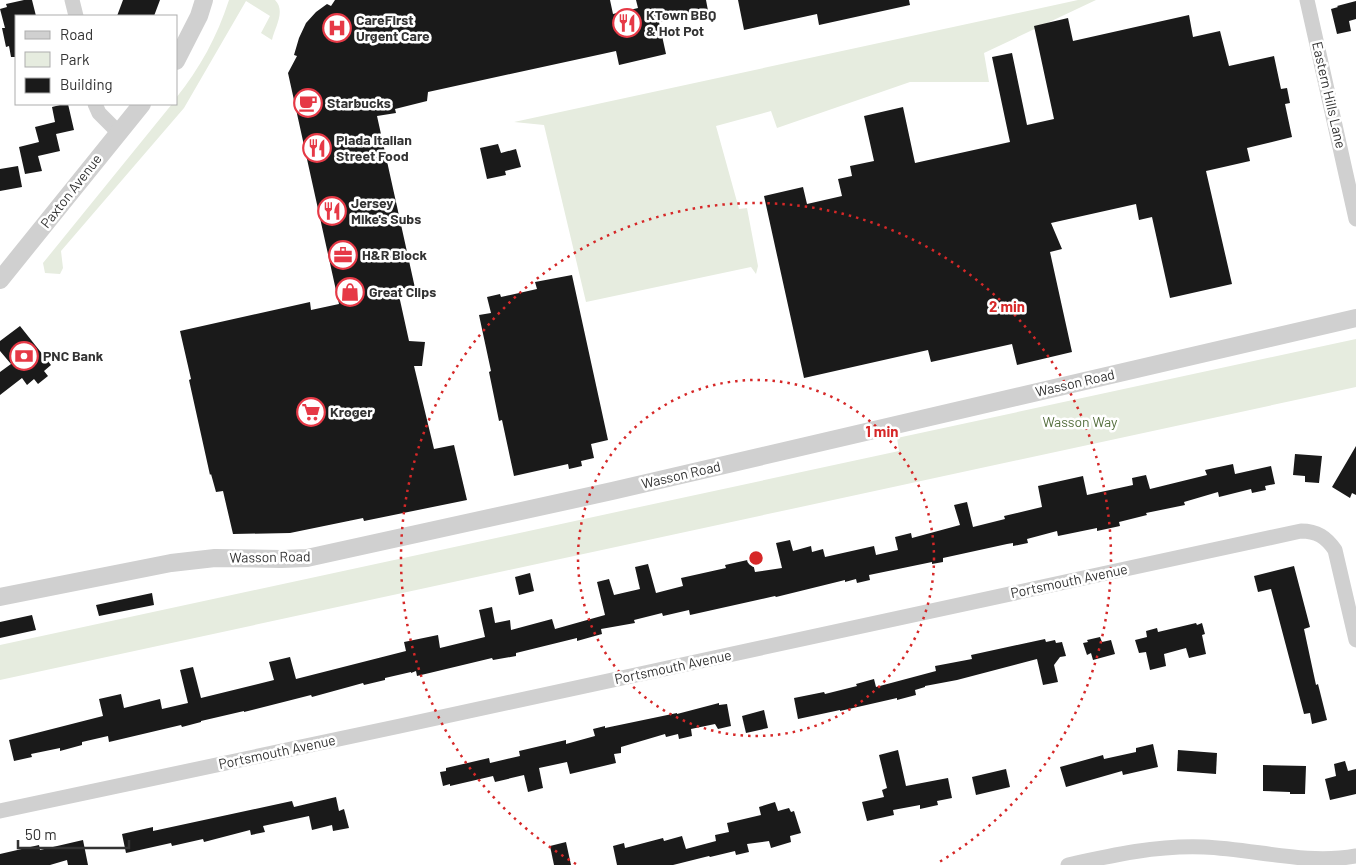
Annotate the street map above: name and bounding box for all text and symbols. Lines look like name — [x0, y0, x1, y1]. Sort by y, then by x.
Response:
place label: KTown BBQ & Hot Pot — [646, 6, 716, 39]
restaurant icon: KTown BBQ & Hot Pot — [612, 8, 642, 38]
place label: CareFirst Urgent Care — [356, 11, 430, 44]
hospital icon: CareFirst Urgent Care — [322, 13, 352, 43]
legend — [15, 15, 178, 105]
text: Road — [60, 25, 93, 43]
street label: Eastern Hills Lane — [1309, 40, 1350, 150]
text: Park — [60, 50, 90, 68]
text: Building — [60, 75, 113, 93]
cafe icon: Starbucks — [293, 88, 323, 118]
place label: Starbucks — [327, 94, 391, 111]
place label: Piada Italian Street Food — [336, 131, 412, 164]
restaurant icon: Piada Italian Street Food — [302, 133, 332, 163]
street label: Paxton Avenue — [36, 150, 105, 231]
place label: Jersey Mike's Subs — [351, 194, 421, 227]
restaurant icon: Jersey Mike's Subs — [317, 196, 347, 226]
office icon: H&R Block — [328, 240, 358, 270]
place label: H&R Block — [362, 246, 427, 263]
shop icon: Great Clips — [335, 277, 365, 307]
place label: Great Clips — [369, 283, 436, 300]
text: 2 min — [989, 297, 1025, 315]
bank icon: PNC Bank — [9, 341, 39, 371]
place label: PNC Bank — [43, 347, 104, 364]
street label: Wasson Road — [1034, 365, 1116, 400]
supermarket icon: Kroger — [296, 397, 326, 427]
place label: Kroger — [330, 403, 373, 420]
park label: Wasson Way — [1042, 413, 1118, 430]
text: 1 min — [866, 422, 898, 440]
street label: Wasson Road — [640, 457, 722, 492]
street label: Wasson Road — [229, 547, 311, 566]
centre of rings — [747, 549, 765, 567]
street label: Portsmouth Avenue — [1009, 560, 1129, 601]
street label: Portsmouth Avenue — [613, 646, 733, 687]
street label: Portsmouth Avenue — [217, 731, 337, 772]
scale bar — [18, 818, 129, 850]
text: 50 m — [25, 825, 57, 843]

